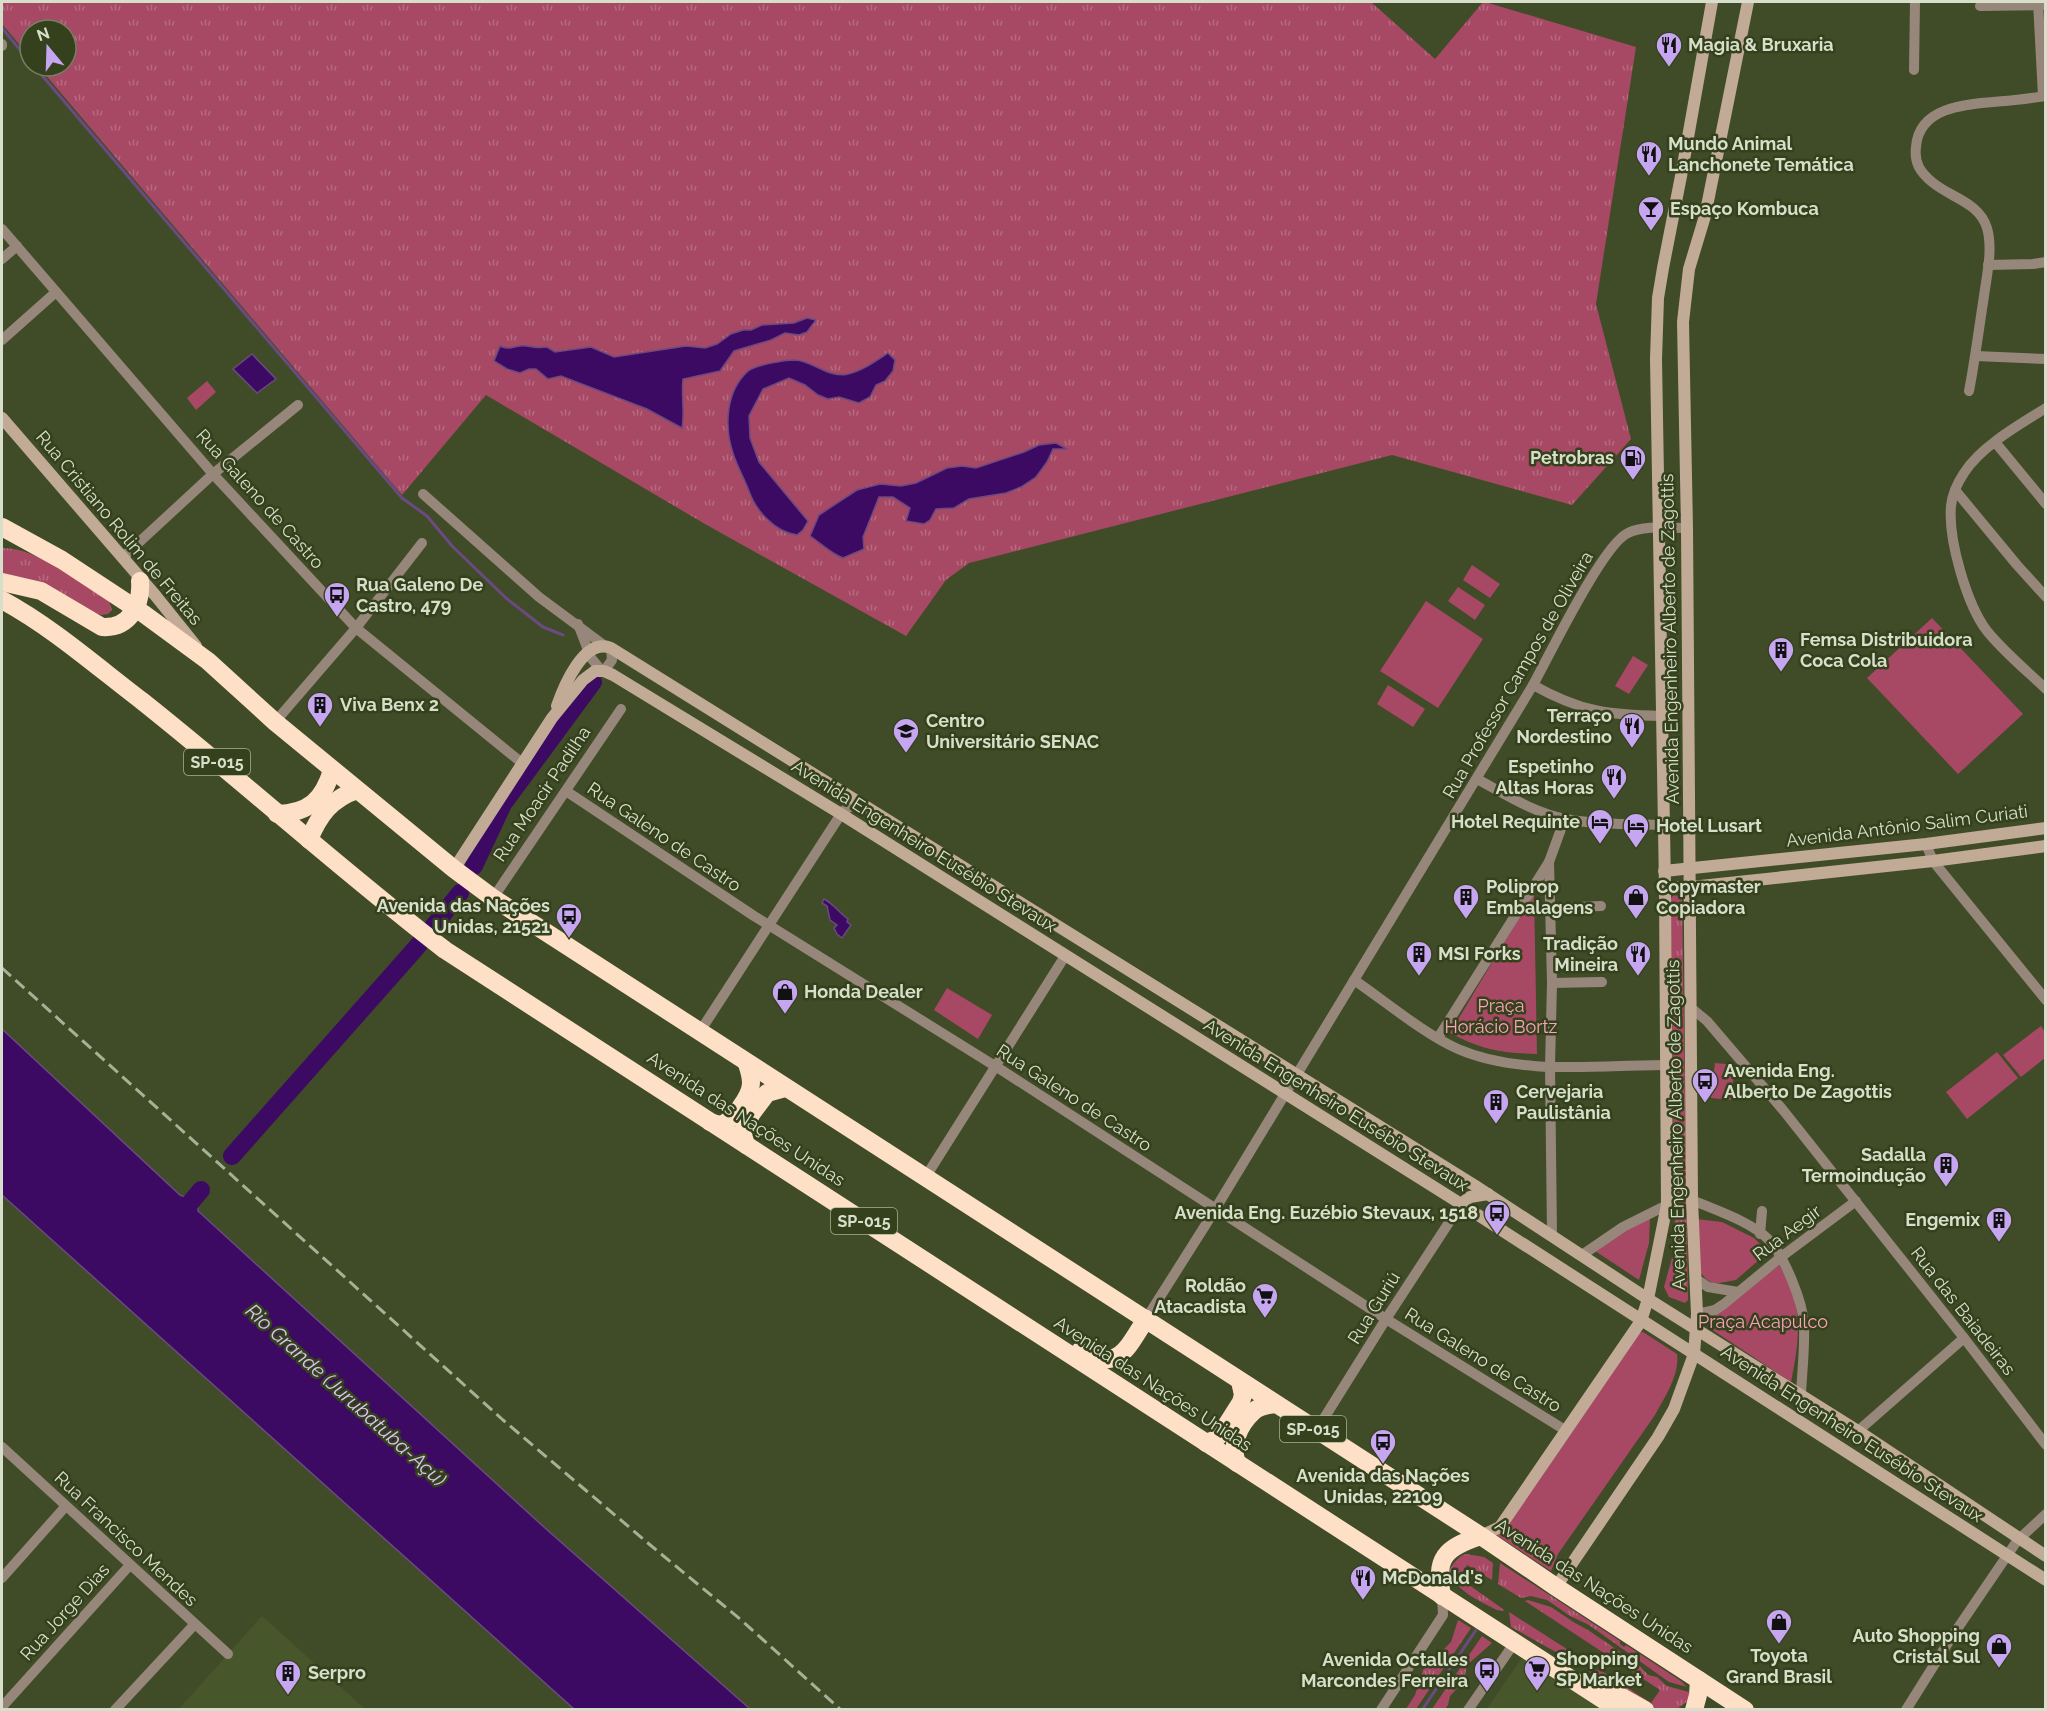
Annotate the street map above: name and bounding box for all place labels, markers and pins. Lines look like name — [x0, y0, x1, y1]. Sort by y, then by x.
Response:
restaurant icon: Magia & Bruxaria — [1654, 30, 1684, 68]
place label: Magia & Bruxaria — [1688, 34, 1834, 55]
place label: Mundo Animal Lanchonete Temática — [1668, 133, 1854, 175]
restaurant icon: Mundo Animal Lanchonete Temática — [1634, 139, 1664, 177]
bar icon: Espaço Kombuca — [1636, 194, 1666, 232]
place label: Espaço Kombuca — [1670, 198, 1819, 219]
fuel station icon: Petrobras — [1618, 443, 1648, 481]
place label: Petrobras — [1530, 447, 1614, 468]
place label: Rua Galeno De Castro, 479 — [356, 574, 483, 616]
bus stop icon: Rua Galeno De Castro, 479 — [322, 580, 352, 618]
place label: Femsa Distribuidora Coca Cola — [1800, 629, 1973, 671]
building icon: Femsa Distribuidora Coca Cola — [1766, 635, 1796, 673]
building icon: Viva Benx 2 — [305, 690, 335, 728]
place label: Viva Benx 2 — [340, 694, 439, 715]
place label: Terraço Nordestino — [1516, 705, 1612, 747]
place label: Centro Universitário SENAC — [926, 710, 1099, 752]
restaurant icon: Terraço Nordestino — [1617, 711, 1647, 749]
school or university icon: Centro Universitário SENAC — [891, 716, 921, 754]
place label: Espetinho Altas Horas — [1496, 756, 1594, 798]
restaurant icon: Espetinho Altas Horas — [1599, 762, 1629, 800]
hotel icon: Hotel Requinte — [1585, 807, 1615, 845]
place label: Hotel Requinte — [1451, 811, 1580, 832]
hotel icon: Hotel Lusart — [1621, 811, 1651, 849]
place label: Hotel Lusart — [1656, 815, 1762, 836]
place label: Poliprop Embalagens — [1486, 876, 1593, 918]
place label: Copymaster Copiadora — [1656, 876, 1761, 918]
building icon: Poliprop Embalagens — [1451, 882, 1481, 920]
shop icon: Copymaster Copiadora — [1621, 882, 1651, 920]
place label: Avenida das Nações Unidas, 21521 — [377, 895, 550, 937]
bus stop icon: Avenida das Nações Unidas, 21521 — [554, 901, 584, 939]
place label: Tradição Mineira — [1543, 933, 1618, 975]
building icon: MSI Forks — [1404, 939, 1434, 977]
restaurant icon: Tradição Mineira — [1623, 939, 1653, 977]
place label: MSI Forks — [1438, 943, 1521, 964]
shop icon: Honda Dealer — [770, 977, 800, 1015]
place label: Honda Dealer — [804, 981, 923, 1002]
place label: Avenida Eng. Alberto De Zagottis — [1724, 1060, 1892, 1102]
bus stop icon: Avenida Eng. Alberto De Zagottis — [1690, 1066, 1720, 1104]
place label: Cervejaria Paulistânia — [1516, 1081, 1611, 1123]
building icon: Cervejaria Paulistânia — [1481, 1087, 1511, 1125]
place label: Sadalla Termoindução — [1802, 1144, 1926, 1186]
building icon: Sadalla Termoindução — [1931, 1150, 1961, 1188]
bus stop icon: Avenida Eng. Euzébio Stevaux, 1518 — [1482, 1198, 1512, 1236]
place label: Avenida Eng. Euzébio Stevaux, 1518 — [1175, 1202, 1478, 1223]
building icon: Engemix — [1984, 1205, 2014, 1243]
place label: Engemix — [1905, 1209, 1980, 1230]
place label: Roldão Atacadista — [1154, 1275, 1246, 1317]
supermarket icon: Roldão Atacadista — [1250, 1281, 1280, 1319]
bus stop icon: Avenida das Nações Unidas, 22109 — [1368, 1427, 1398, 1465]
place label: Avenida das Nações Unidas, 22109 — [1296, 1465, 1470, 1507]
restaurant icon: McDonald's — [1348, 1563, 1378, 1601]
place label: McDonald's — [1382, 1567, 1483, 1588]
shop icon: Toyota Grand Brasil — [1764, 1607, 1794, 1645]
place label: Auto Shopping Cristal Sul — [1852, 1625, 1980, 1667]
shop icon: Auto Shopping Cristal Sul — [1984, 1631, 2014, 1669]
place label: Toyota Grand Brasil — [1726, 1645, 1832, 1687]
place label: Shopping SP Market — [1556, 1648, 1642, 1690]
place label: Avenida Octalles Marcondes Ferreira — [1301, 1649, 1468, 1691]
supermarket icon: Shopping SP Market — [1522, 1654, 1552, 1692]
bus stop icon: Avenida Octalles Marcondes Ferreira — [1472, 1655, 1502, 1693]
building icon: Serpro — [273, 1658, 303, 1696]
place label: Serpro — [308, 1662, 366, 1683]

